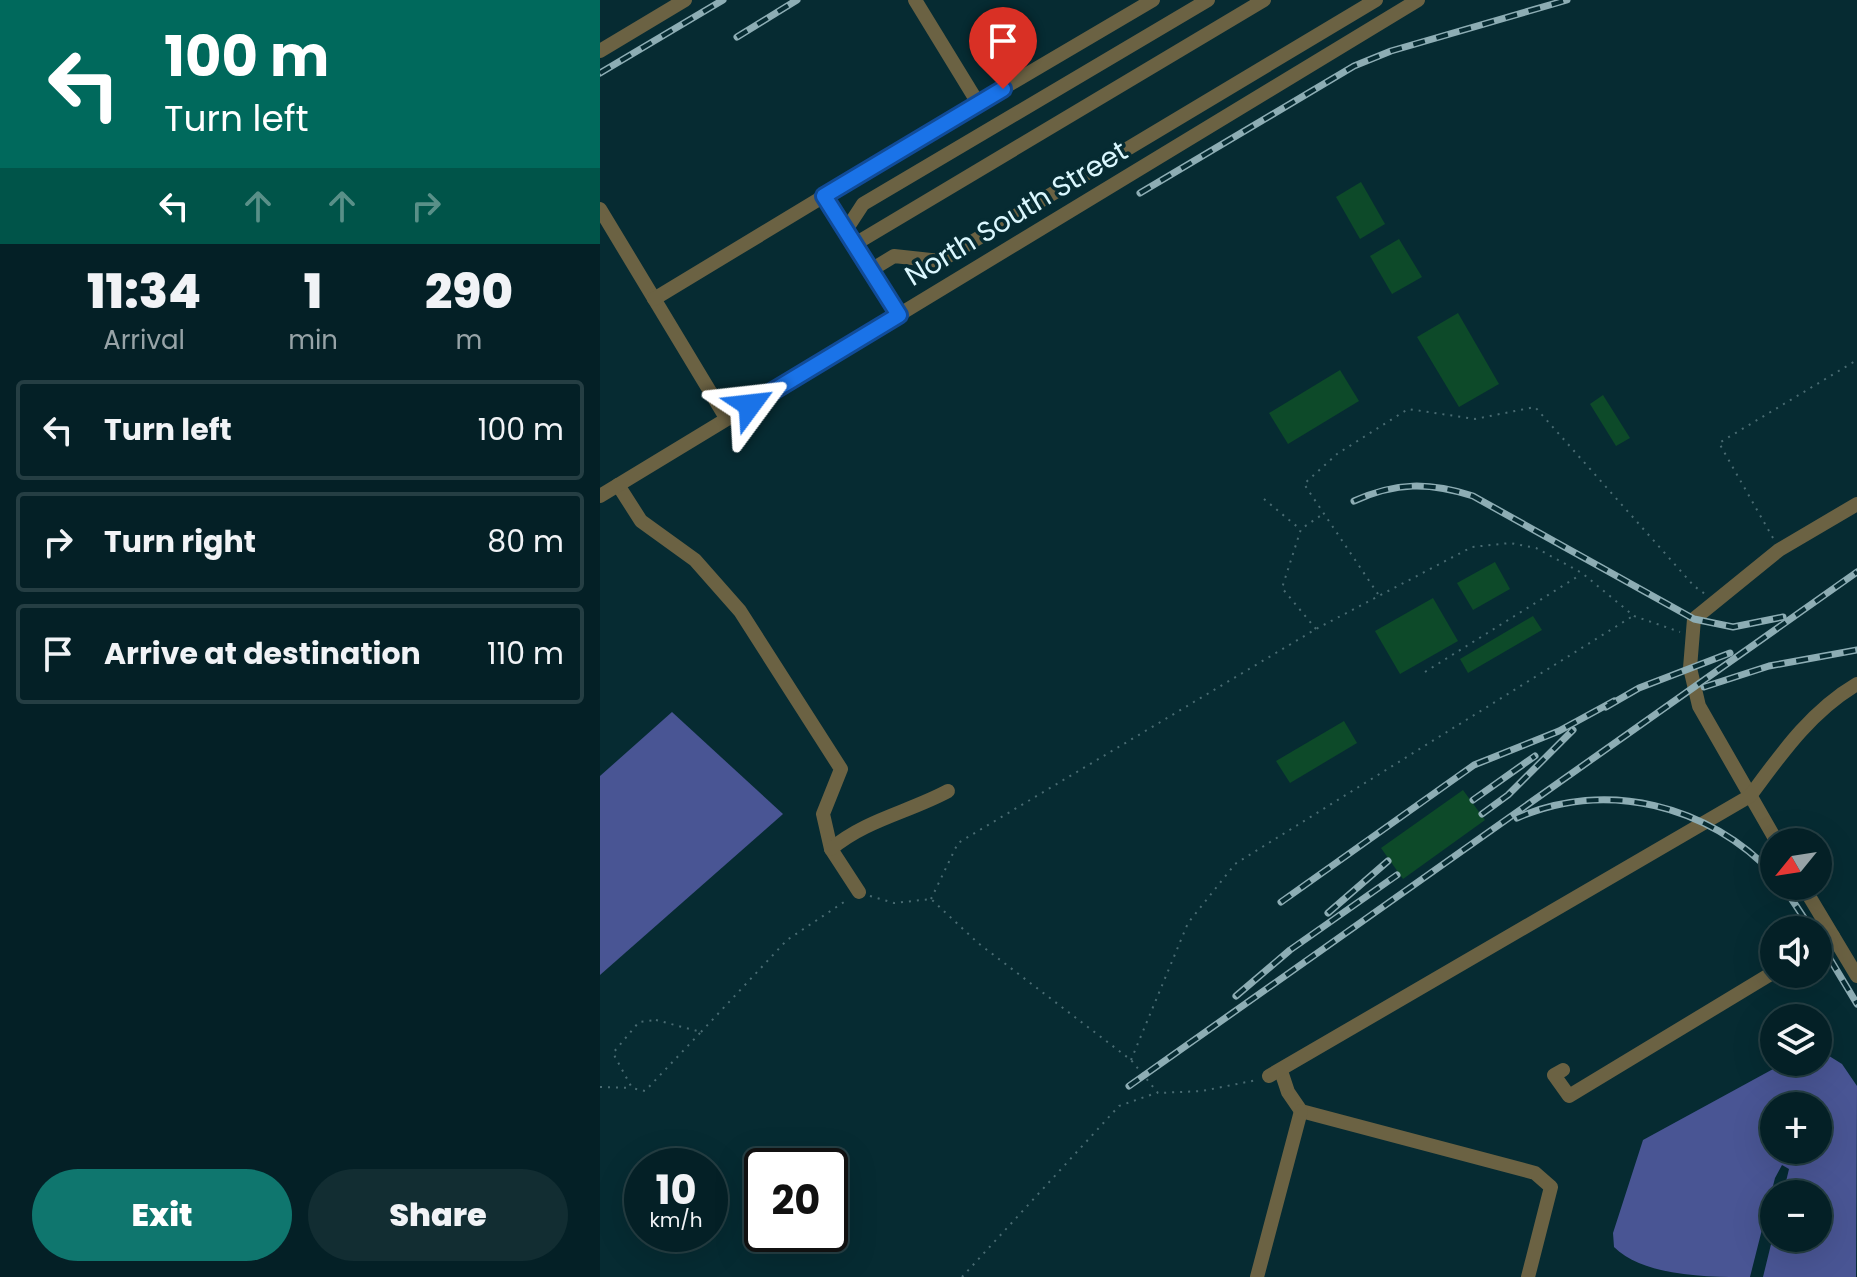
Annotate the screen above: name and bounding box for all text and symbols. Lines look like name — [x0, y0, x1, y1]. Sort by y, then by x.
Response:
pin — [969, 7, 1037, 89]
text: 100 m — [164, 17, 329, 96]
icon: arrive — [981, 19, 1025, 63]
icon: left — [32, 32, 136, 136]
text: Turn left — [164, 93, 309, 144]
street label: North South Street — [898, 131, 1135, 295]
icon: left — [152, 184, 196, 228]
icon: ahead — [236, 184, 280, 228]
icon: ahead — [320, 184, 364, 228]
icon: right — [404, 184, 448, 228]
text: 11:34 — [87, 258, 201, 325]
text: 1 — [304, 258, 322, 325]
text: 290 — [425, 258, 513, 325]
text: Arrival — [103, 322, 185, 358]
text: min — [288, 322, 338, 358]
text: m — [456, 322, 482, 358]
position arrow — [708, 363, 792, 447]
icon: left — [36, 408, 80, 452]
text: Turn left — [104, 408, 232, 451]
text: 100 m — [478, 408, 564, 451]
icon: right — [36, 520, 80, 564]
text: Turn right — [104, 520, 256, 563]
text: 80 m — [487, 520, 564, 563]
icon: arrive — [36, 632, 80, 676]
text: Arrive at destination — [104, 632, 421, 675]
text: 110 m — [487, 632, 564, 675]
north arrow — [1760, 828, 1832, 900]
map controls — [1760, 828, 1832, 1252]
button: sound — [1760, 916, 1832, 988]
button: layers — [1760, 1004, 1832, 1076]
button: + — [1760, 1092, 1832, 1164]
speed limit sign: 20 — [744, 1148, 848, 1252]
text: 10 — [655, 1162, 697, 1218]
button: Exit — [32, 1169, 292, 1261]
button: Share — [308, 1169, 568, 1261]
button: − — [1760, 1180, 1832, 1252]
text: km/h — [649, 1206, 703, 1234]

